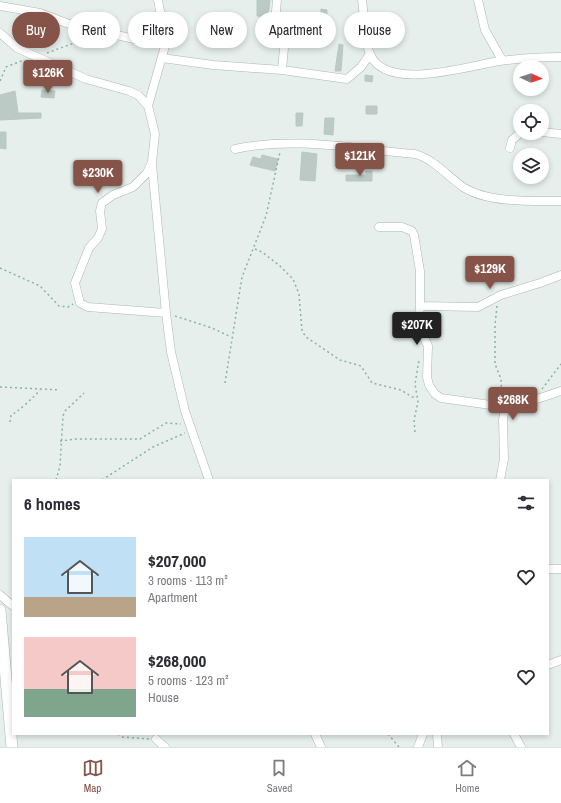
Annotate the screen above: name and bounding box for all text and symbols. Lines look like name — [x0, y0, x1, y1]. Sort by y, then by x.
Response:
chip: Buy — [12, 12, 60, 48]
chip: Rent — [68, 12, 120, 48]
chip: Filters — [128, 12, 188, 48]
chip: New — [196, 12, 247, 48]
chip: Apartment — [255, 12, 336, 48]
chip: House — [344, 12, 405, 48]
pin: $126K — [20, 60, 76, 94]
north arrow — [513, 60, 549, 96]
map controls — [513, 60, 549, 184]
text: $126K — [32, 64, 64, 81]
button: locate — [513, 104, 549, 140]
pin: $121K — [332, 143, 388, 177]
text: $121K — [344, 147, 376, 164]
button: layers — [513, 148, 549, 184]
pin: $230K — [70, 160, 126, 194]
text: $230K — [82, 164, 114, 181]
pin: $129K — [462, 256, 518, 290]
text: $129K — [474, 260, 506, 277]
pin: $207K — [389, 312, 445, 346]
text: $207K — [401, 316, 433, 333]
pin: $268K — [485, 387, 541, 421]
text: $268K — [497, 391, 529, 408]
text: 6 homes — [24, 492, 81, 515]
icon: filters — [515, 492, 537, 514]
text: $207,000 — [148, 549, 206, 572]
icon: home — [56, 553, 104, 601]
icon: heart — [515, 566, 537, 588]
text: 3 rooms · 113 m² — [148, 572, 228, 589]
text: Apartment — [148, 589, 197, 606]
text: $268,000 — [148, 649, 206, 672]
icon: home — [56, 653, 104, 701]
icon: heart — [515, 666, 537, 688]
text: 5 rooms · 123 m² — [148, 672, 229, 689]
text: House — [148, 689, 179, 706]
tab: Map — [82, 757, 104, 795]
tab: Saved — [267, 757, 292, 795]
tab: Home — [455, 757, 479, 795]

